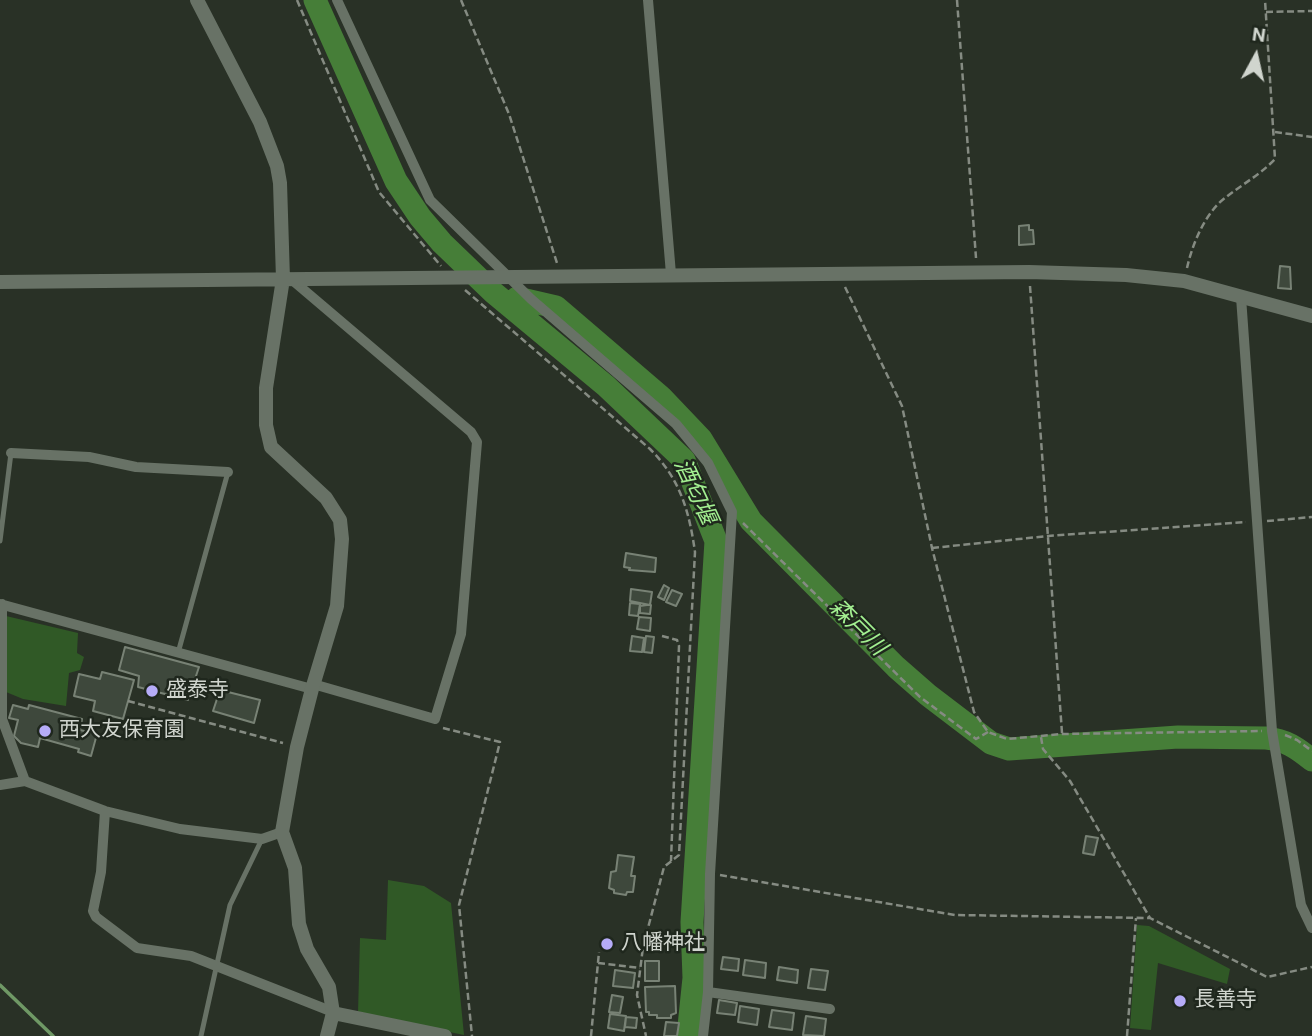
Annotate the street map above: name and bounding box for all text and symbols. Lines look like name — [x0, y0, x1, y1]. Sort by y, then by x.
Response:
north arrow — [1221, 21, 1291, 91]
text: N — [1251, 22, 1267, 47]
water label: 酒匂堰 — [667, 455, 721, 529]
water label: 森戸川 — [823, 594, 891, 662]
place label: 盛泰寺 — [166, 678, 229, 704]
marker: 盛泰寺 — [144, 683, 160, 699]
place label: 西大友保育園 — [59, 718, 185, 744]
marker: 西大友保育園 — [37, 723, 53, 739]
place label: 八幡神社 — [621, 931, 705, 957]
marker: 八幡神社 — [599, 936, 615, 952]
place label: 長善寺 — [1194, 988, 1257, 1014]
marker: 長善寺 — [1172, 993, 1188, 1009]

